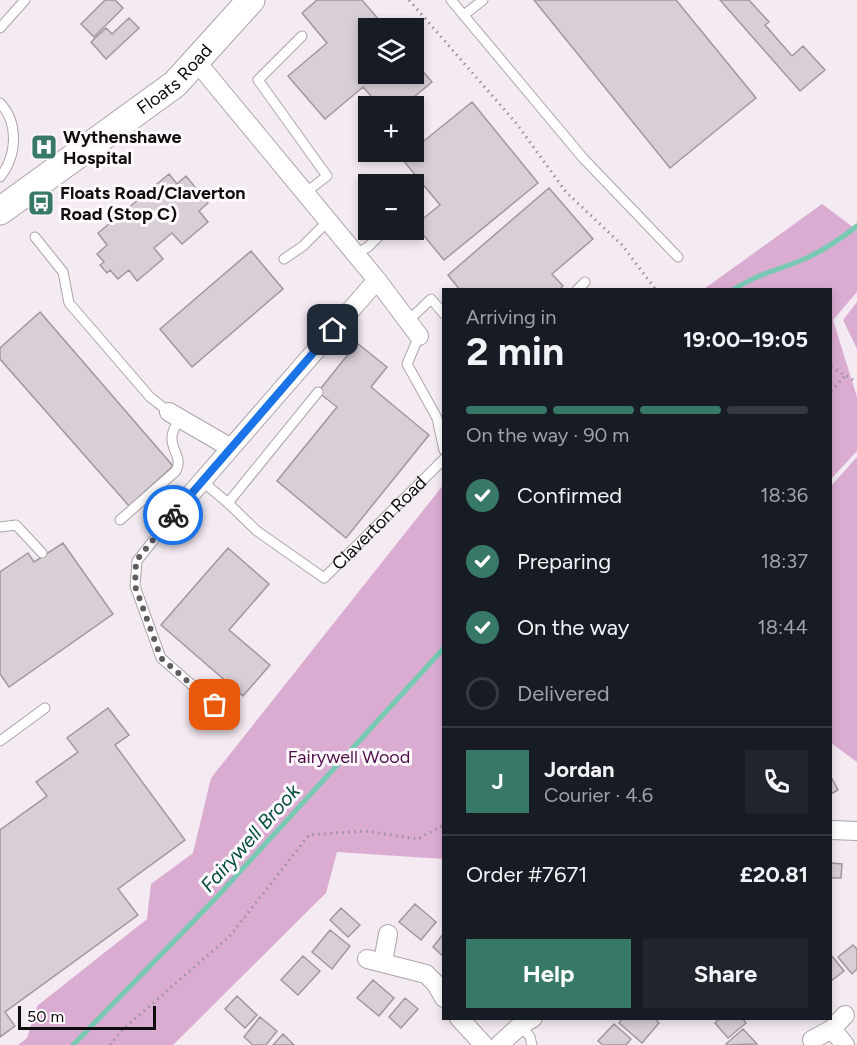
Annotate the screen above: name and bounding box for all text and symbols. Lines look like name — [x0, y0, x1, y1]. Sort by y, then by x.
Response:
map controls — [358, 18, 424, 240]
button: layers — [358, 18, 424, 84]
street label: Floats Road — [133, 40, 217, 119]
button: + — [358, 96, 424, 162]
place label: Wythenshawe Hospital — [63, 126, 181, 169]
hospital icon: Wythenshawe Hospital — [29, 132, 59, 162]
button: − — [358, 174, 424, 240]
place label: Floats Road/Claverton Road (Stop C) — [60, 182, 246, 225]
bus stop icon: Floats Road/Claverton Road (Stop C) — [26, 188, 56, 218]
pin — [307, 304, 358, 355]
text: Arriving in — [466, 305, 556, 329]
icon: home — [316, 313, 349, 346]
text: 19:00–19:05 — [683, 326, 808, 353]
text: 2 min — [466, 328, 564, 375]
text: On the way · 90 m — [466, 423, 629, 447]
street label: Claverton Road — [327, 472, 431, 575]
icon: check — [466, 479, 499, 512]
text: Confirmed — [517, 482, 622, 509]
text: 18:36 — [760, 483, 808, 507]
courier — [143, 485, 203, 545]
icon: bike — [157, 499, 190, 532]
icon: check — [466, 545, 499, 578]
text: Preparing — [517, 548, 611, 575]
text: 18:37 — [761, 549, 808, 573]
icon: check — [466, 611, 499, 644]
text: On the way — [517, 614, 629, 641]
text: 18:44 — [758, 615, 808, 639]
pin — [189, 679, 240, 730]
text: Delivered — [517, 680, 610, 707]
icon: bag — [198, 688, 231, 721]
park label: Fairywell Wood — [288, 746, 410, 768]
button: phone — [745, 750, 808, 813]
text: Jordan — [544, 756, 615, 783]
text: J — [491, 768, 504, 795]
water label: Fairywell Brook — [195, 778, 305, 897]
text: Courier · 4.6 — [544, 783, 653, 807]
text: Order #7671 — [466, 861, 587, 888]
text: £20.81 — [740, 861, 808, 888]
button: Help — [466, 939, 631, 1008]
button: Share — [643, 939, 808, 1008]
scale bar — [18, 1003, 156, 1030]
text: 50 m — [27, 1007, 64, 1026]

